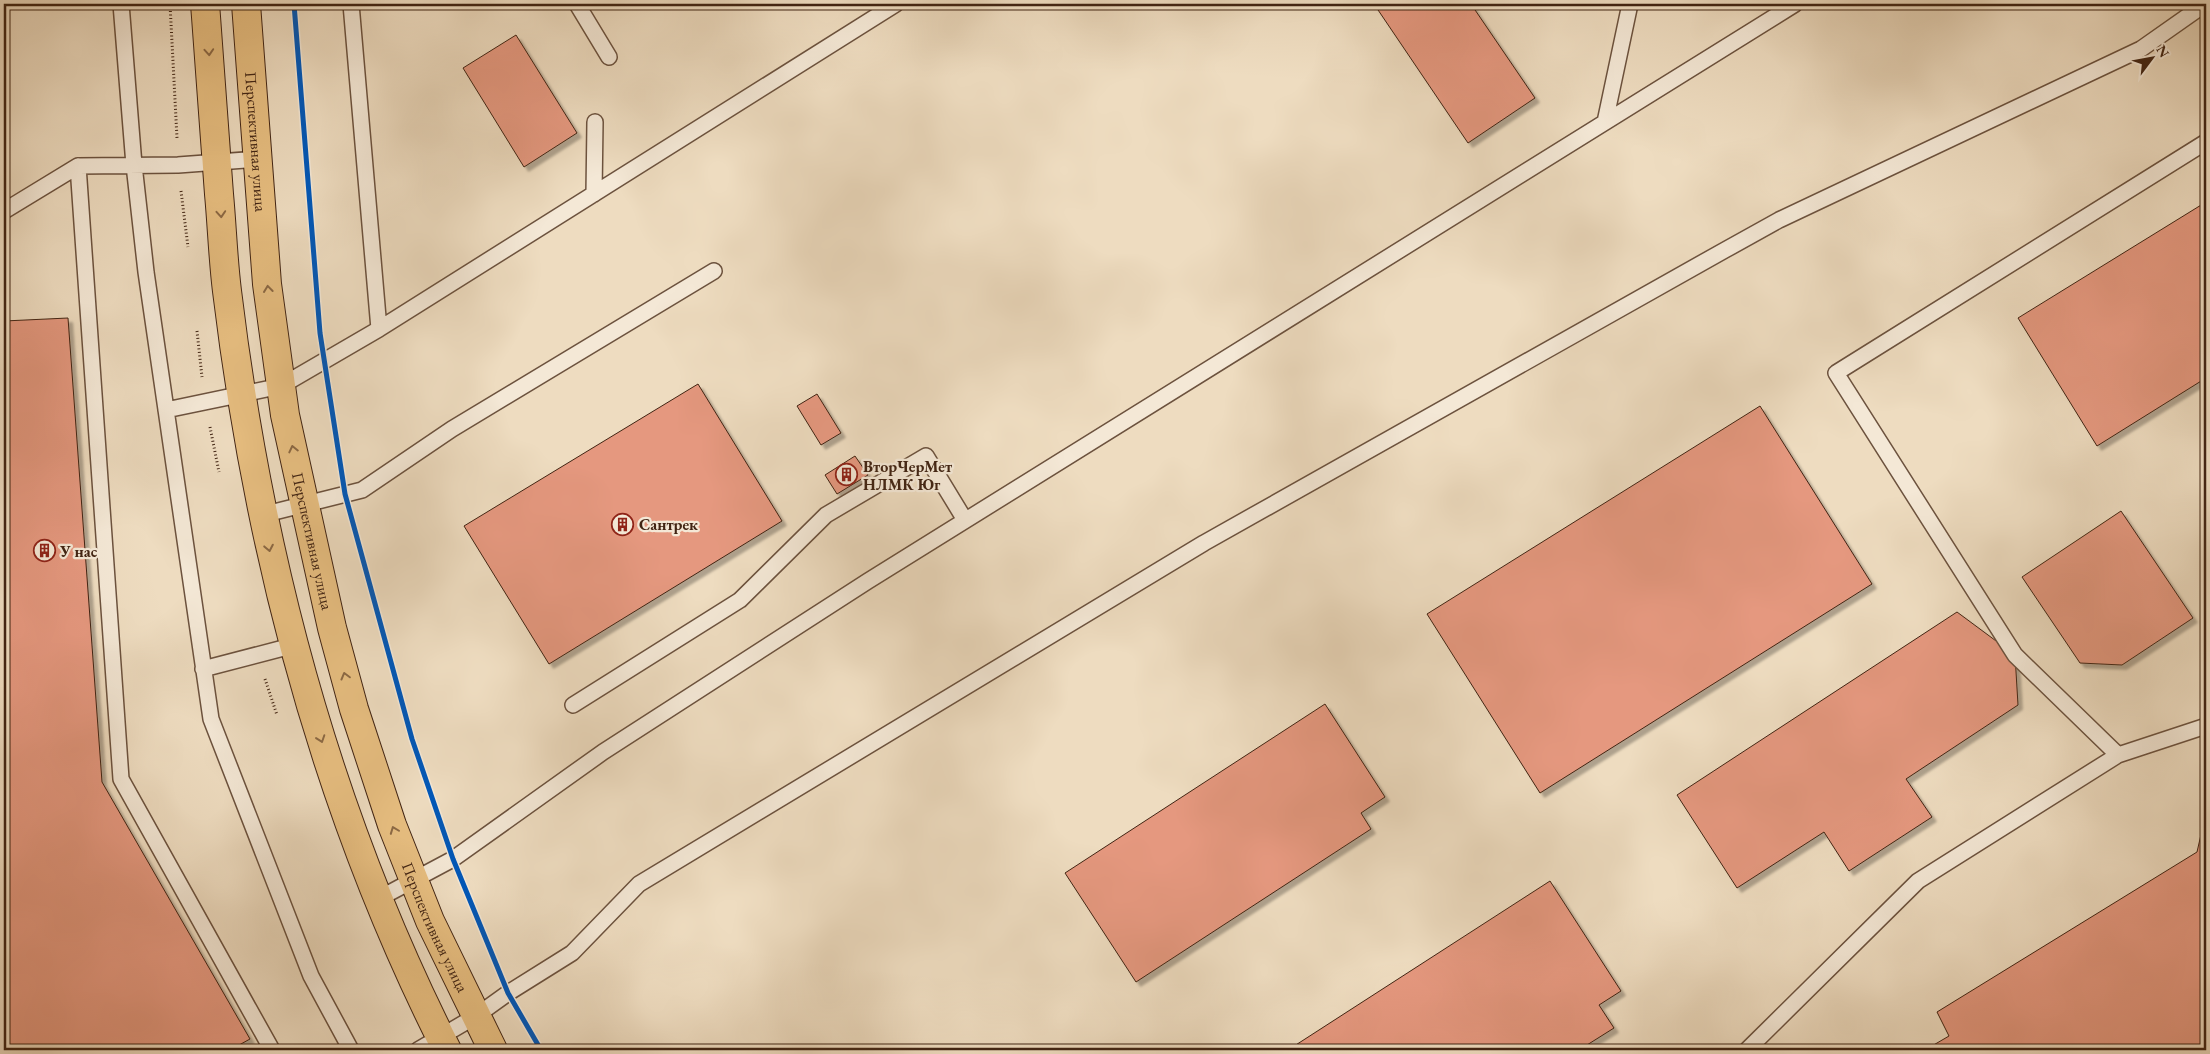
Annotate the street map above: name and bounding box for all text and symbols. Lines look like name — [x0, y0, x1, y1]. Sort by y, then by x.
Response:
north arrow — [2128, 32, 2178, 82]
text: N — [2152, 42, 2174, 61]
one-way arrow — [203, 49, 214, 57]
street label: Перспективная улица — [240, 71, 272, 213]
one-way arrow — [215, 211, 226, 219]
one-way arrow — [263, 284, 273, 293]
one-way arrow — [288, 445, 299, 454]
place label: ВторЧерМет НЛМК Юг — [863, 456, 953, 495]
building icon: ВторЧерМет НЛМК Юг — [835, 463, 859, 487]
street label: Перспективная улица — [287, 470, 338, 612]
building icon: Сантрек — [611, 512, 635, 536]
place label: Сантрек — [639, 514, 698, 535]
building icon: У нас — [32, 539, 56, 563]
place label: У нас — [59, 541, 98, 562]
one-way arrow — [263, 544, 274, 553]
one-way arrow — [340, 671, 351, 680]
one-way arrow — [315, 734, 325, 742]
one-way arrow — [390, 827, 400, 835]
street label: Перспективная улица — [397, 859, 473, 996]

